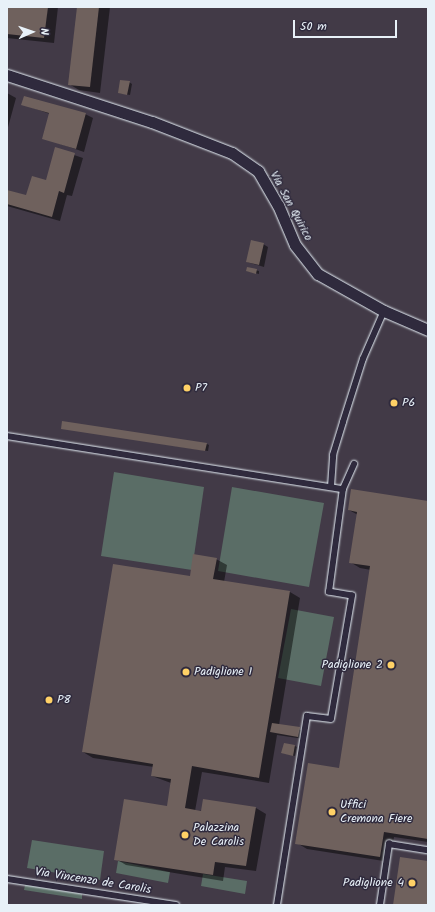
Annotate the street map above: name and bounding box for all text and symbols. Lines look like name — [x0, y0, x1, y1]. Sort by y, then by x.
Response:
north arrow — [12, 12, 52, 52]
scale bar — [295, 12, 399, 38]
text: 50 m — [300, 17, 327, 36]
text: N — [35, 28, 53, 35]
street label: Via San Quirico — [267, 169, 315, 243]
place label: P7 — [195, 381, 207, 395]
marker: P7 — [182, 383, 192, 393]
place label: P6 — [402, 396, 415, 410]
marker: P6 — [389, 398, 399, 408]
place label: Padiglione 2 — [322, 658, 383, 672]
marker: Padiglione 2 — [386, 660, 396, 670]
place label: Padiglione 1 — [194, 665, 252, 679]
marker: Padiglione 1 — [181, 667, 191, 677]
place label: P8 — [57, 693, 71, 707]
marker: P8 — [44, 695, 54, 705]
place label: Uffici Cremona Fiere — [340, 798, 412, 826]
marker: Uffici Cremona Fiere — [327, 807, 337, 817]
place label: Palazzina De Carolis — [193, 821, 244, 849]
marker: Palazzina De Carolis — [180, 830, 190, 840]
street label: Via Vincenzo de Carolis — [34, 865, 152, 897]
place label: Padiglione 4 — [343, 876, 404, 890]
marker: Padiglione 4 — [407, 878, 417, 888]

